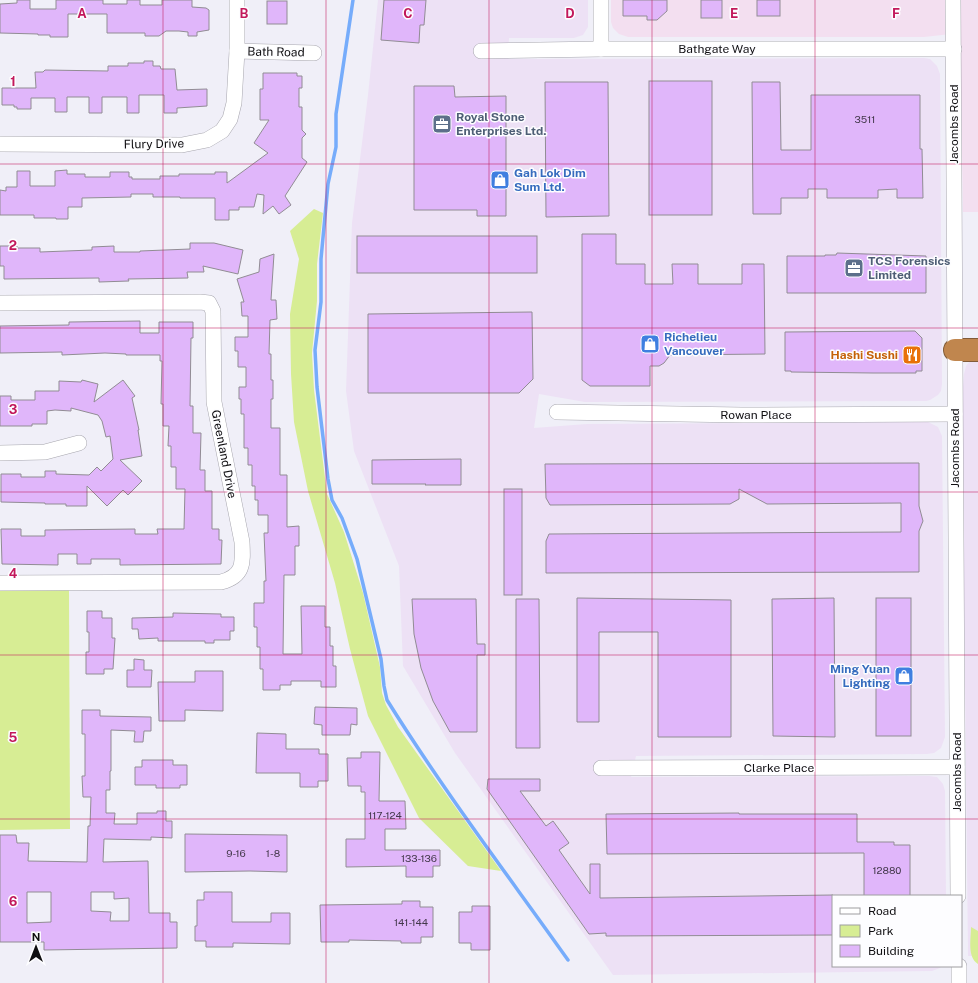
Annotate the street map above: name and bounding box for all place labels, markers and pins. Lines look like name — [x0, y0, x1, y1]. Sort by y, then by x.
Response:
place label: Royal Stone Enterprises Ltd. — [456, 110, 546, 138]
office icon: Royal Stone Enterprises Ltd. — [431, 113, 453, 135]
place label: Gah Lok Dim Sum Ltd. — [514, 166, 586, 194]
shop icon: Gah Lok Dim Sum Ltd. — [489, 169, 511, 191]
place label: TCS Forensics Limited — [868, 254, 950, 282]
office icon: TCS Forensics Limited — [843, 257, 865, 279]
place label: Richelieu Vancouver — [664, 330, 724, 358]
shop icon: Richelieu Vancouver — [639, 333, 661, 355]
restaurant icon: Hashi Sushi — [901, 344, 923, 366]
place label: Hashi Sushi — [831, 348, 898, 362]
place label: Ming Yuan Lighting — [830, 662, 890, 690]
shop icon: Ming Yuan Lighting — [893, 665, 915, 687]

